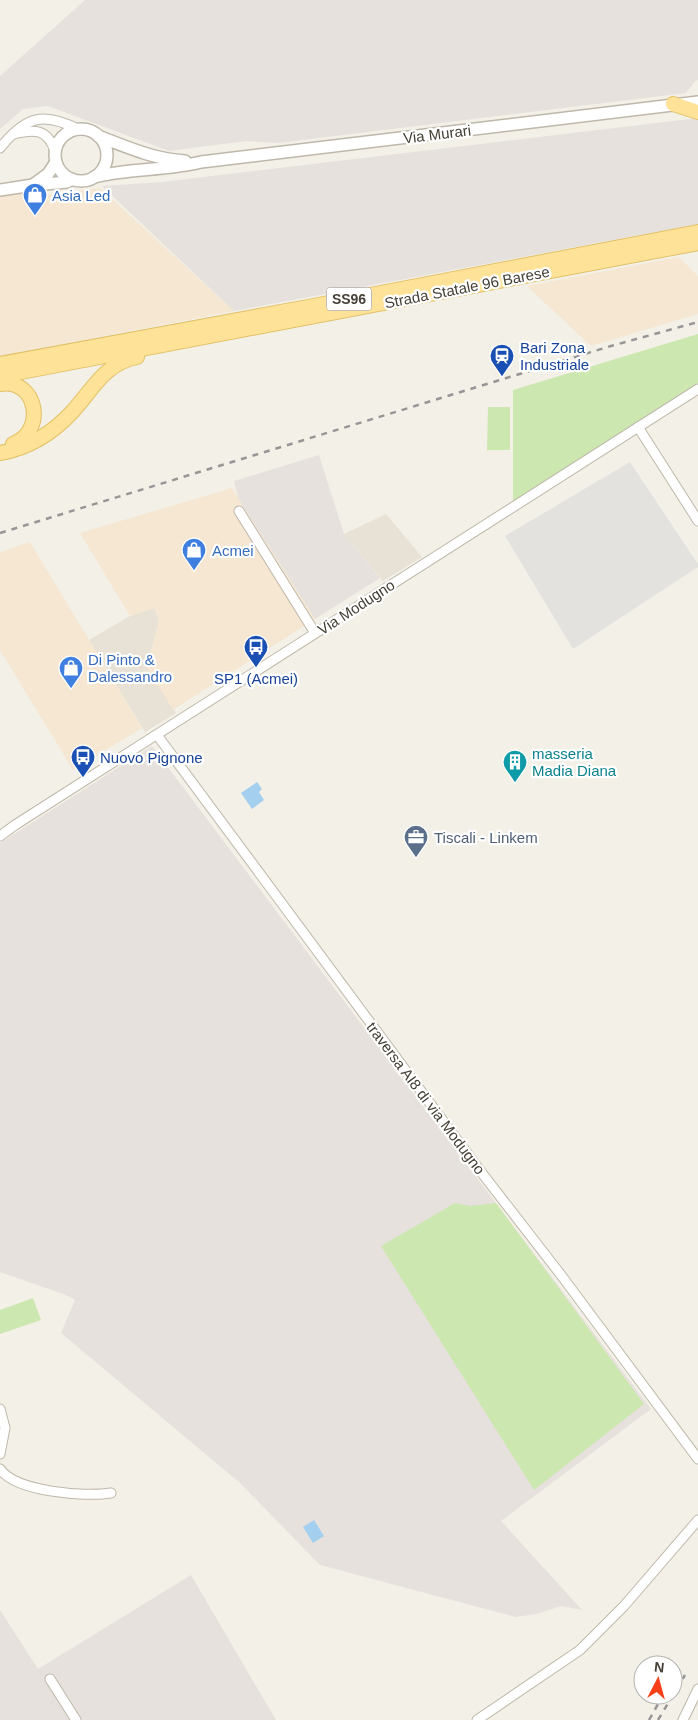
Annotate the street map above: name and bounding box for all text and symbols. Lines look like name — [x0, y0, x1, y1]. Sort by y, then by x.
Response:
street label: Via Murari — [402, 121, 472, 147]
shop icon: Asia Led — [22, 182, 48, 216]
place label: Asia Led — [52, 187, 110, 204]
street label: Strada Statale 96 Barese — [383, 263, 551, 311]
road number: SS96 — [326, 288, 372, 310]
place label: Bari Zona Industriale — [520, 339, 589, 373]
station icon: Bari Zona Industriale — [489, 343, 515, 377]
shop icon: Acmei — [181, 537, 207, 571]
place label: Acmei — [212, 542, 254, 559]
street label: Via Modugno — [314, 576, 398, 638]
bus stop icon: SP1 (Acmei) — [243, 634, 269, 668]
place label: Di Pinto & Dalessandro — [88, 651, 172, 685]
shop icon: Di Pinto & Dalessandro — [58, 655, 84, 689]
place label: SP1 (Acmei) — [214, 670, 298, 687]
bus stop icon: Nuovo Pignone — [70, 744, 96, 778]
place label: masseria Madia Diana — [532, 745, 617, 779]
place label: Nuovo Pignone — [100, 749, 203, 766]
building icon: masseria Madia Diana — [502, 749, 528, 783]
office icon: Tiscali - Linkem — [403, 824, 429, 858]
place label: Tiscali - Linkem — [434, 829, 538, 846]
street label: traversa AI8 di via Modugno — [363, 1019, 489, 1177]
north arrow — [633, 1655, 683, 1705]
text: N — [653, 1659, 665, 1676]

